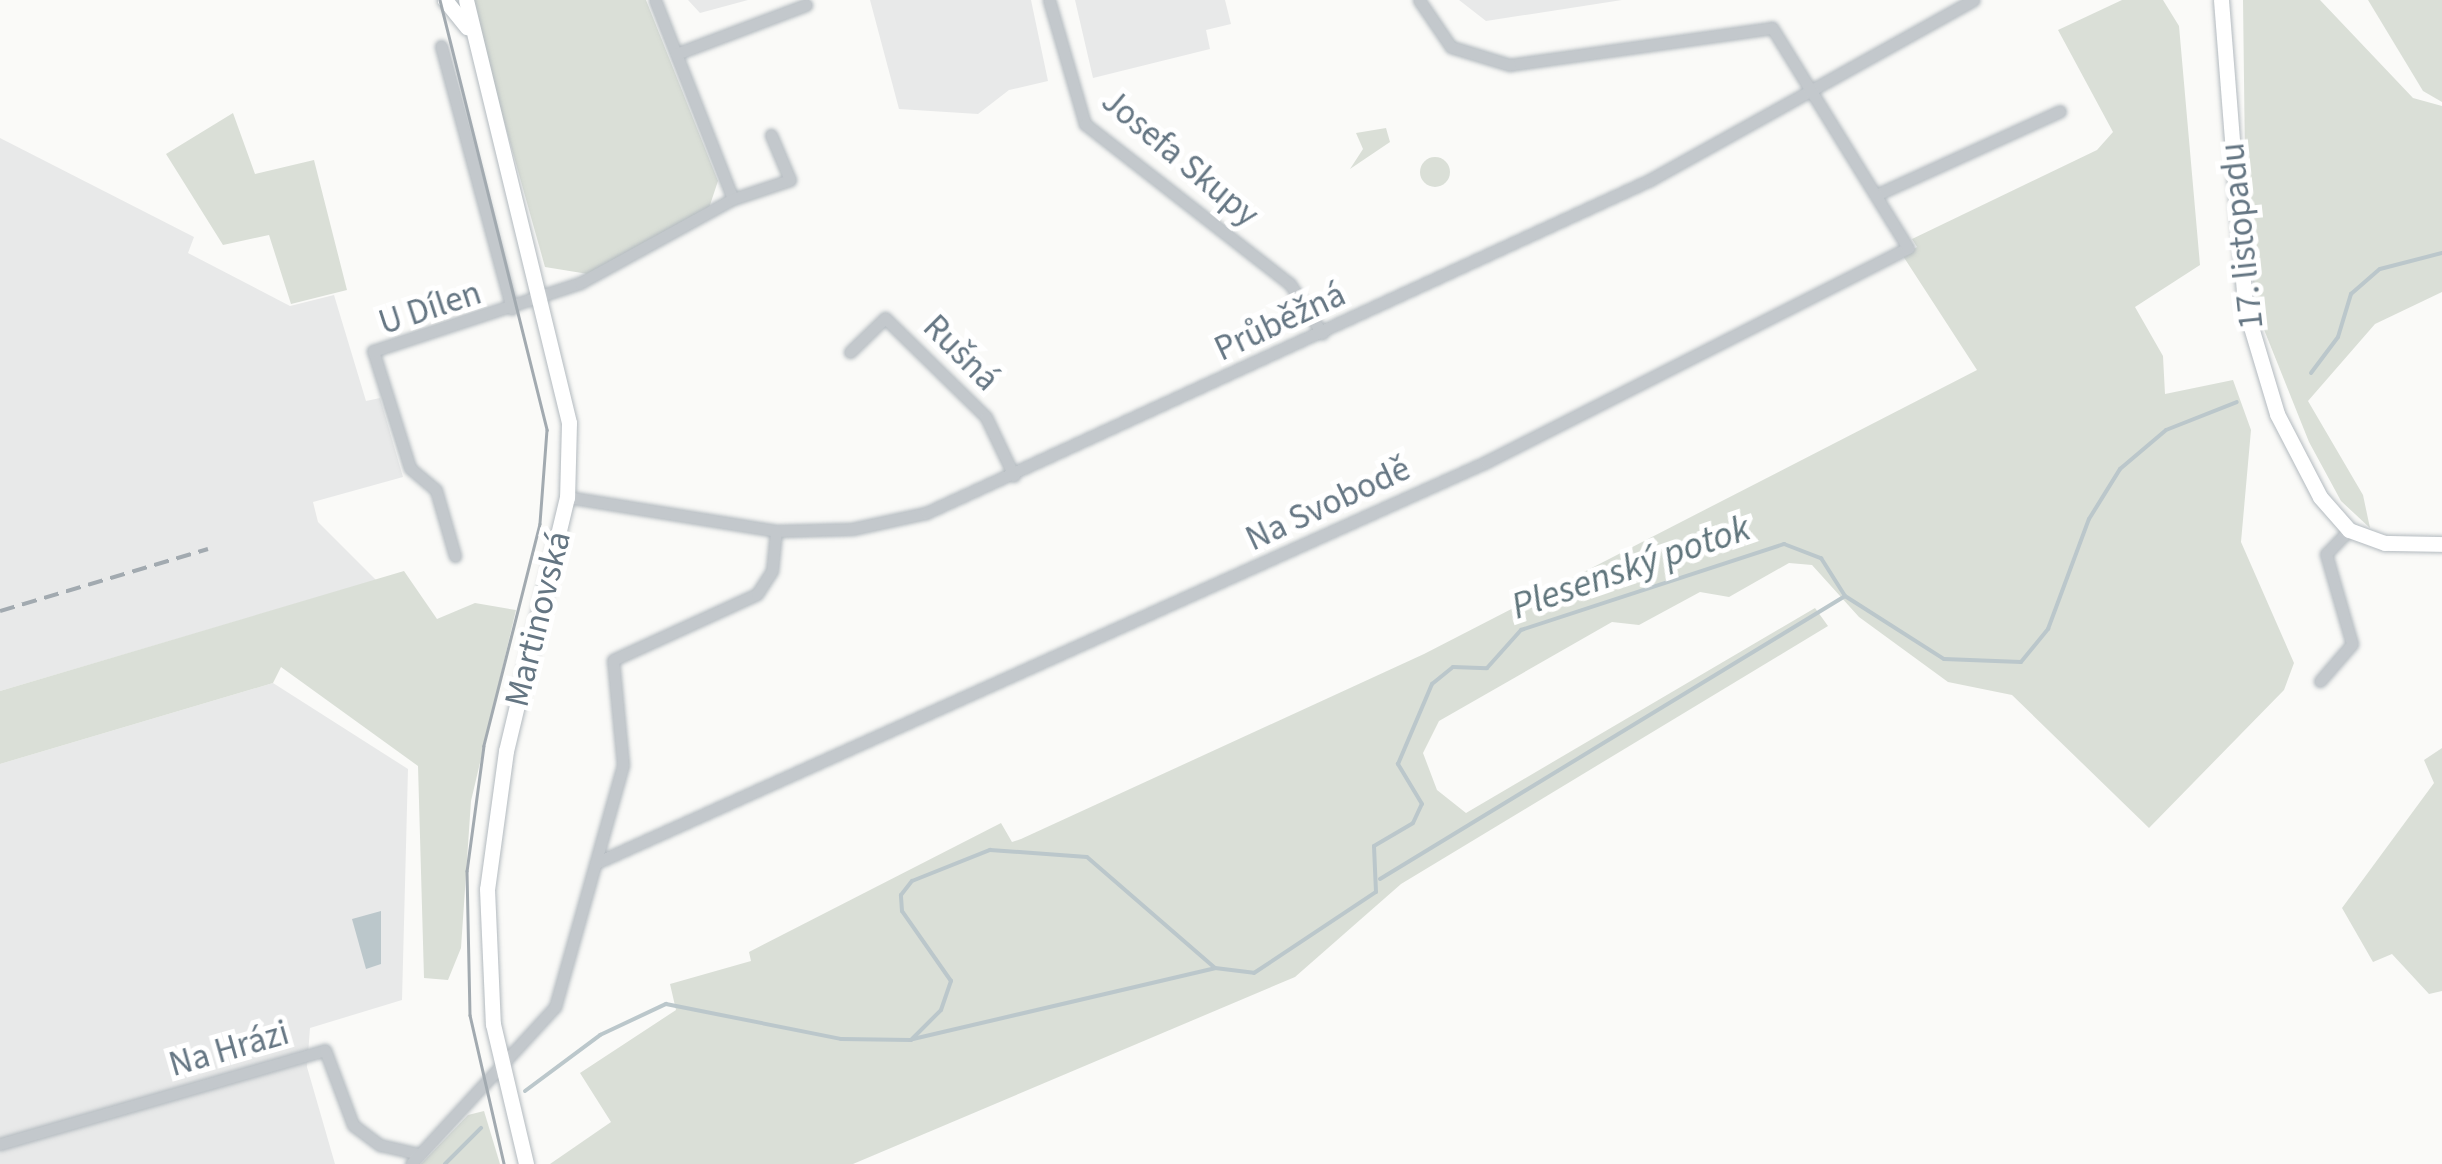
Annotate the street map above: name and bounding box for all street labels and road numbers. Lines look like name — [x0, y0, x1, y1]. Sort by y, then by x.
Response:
street label: Josefa Skupy — [1093, 80, 1267, 236]
street label: 17. listopadu — [2211, 141, 2273, 331]
street label: U Dílen — [374, 272, 486, 344]
street label: Průběžná — [1208, 274, 1352, 370]
street label: Rušná — [914, 306, 1008, 400]
street label: Na Svobodě — [1239, 448, 1417, 560]
street label: Martinovská — [496, 527, 580, 711]
street label: Na Hrázi — [164, 1012, 294, 1086]

